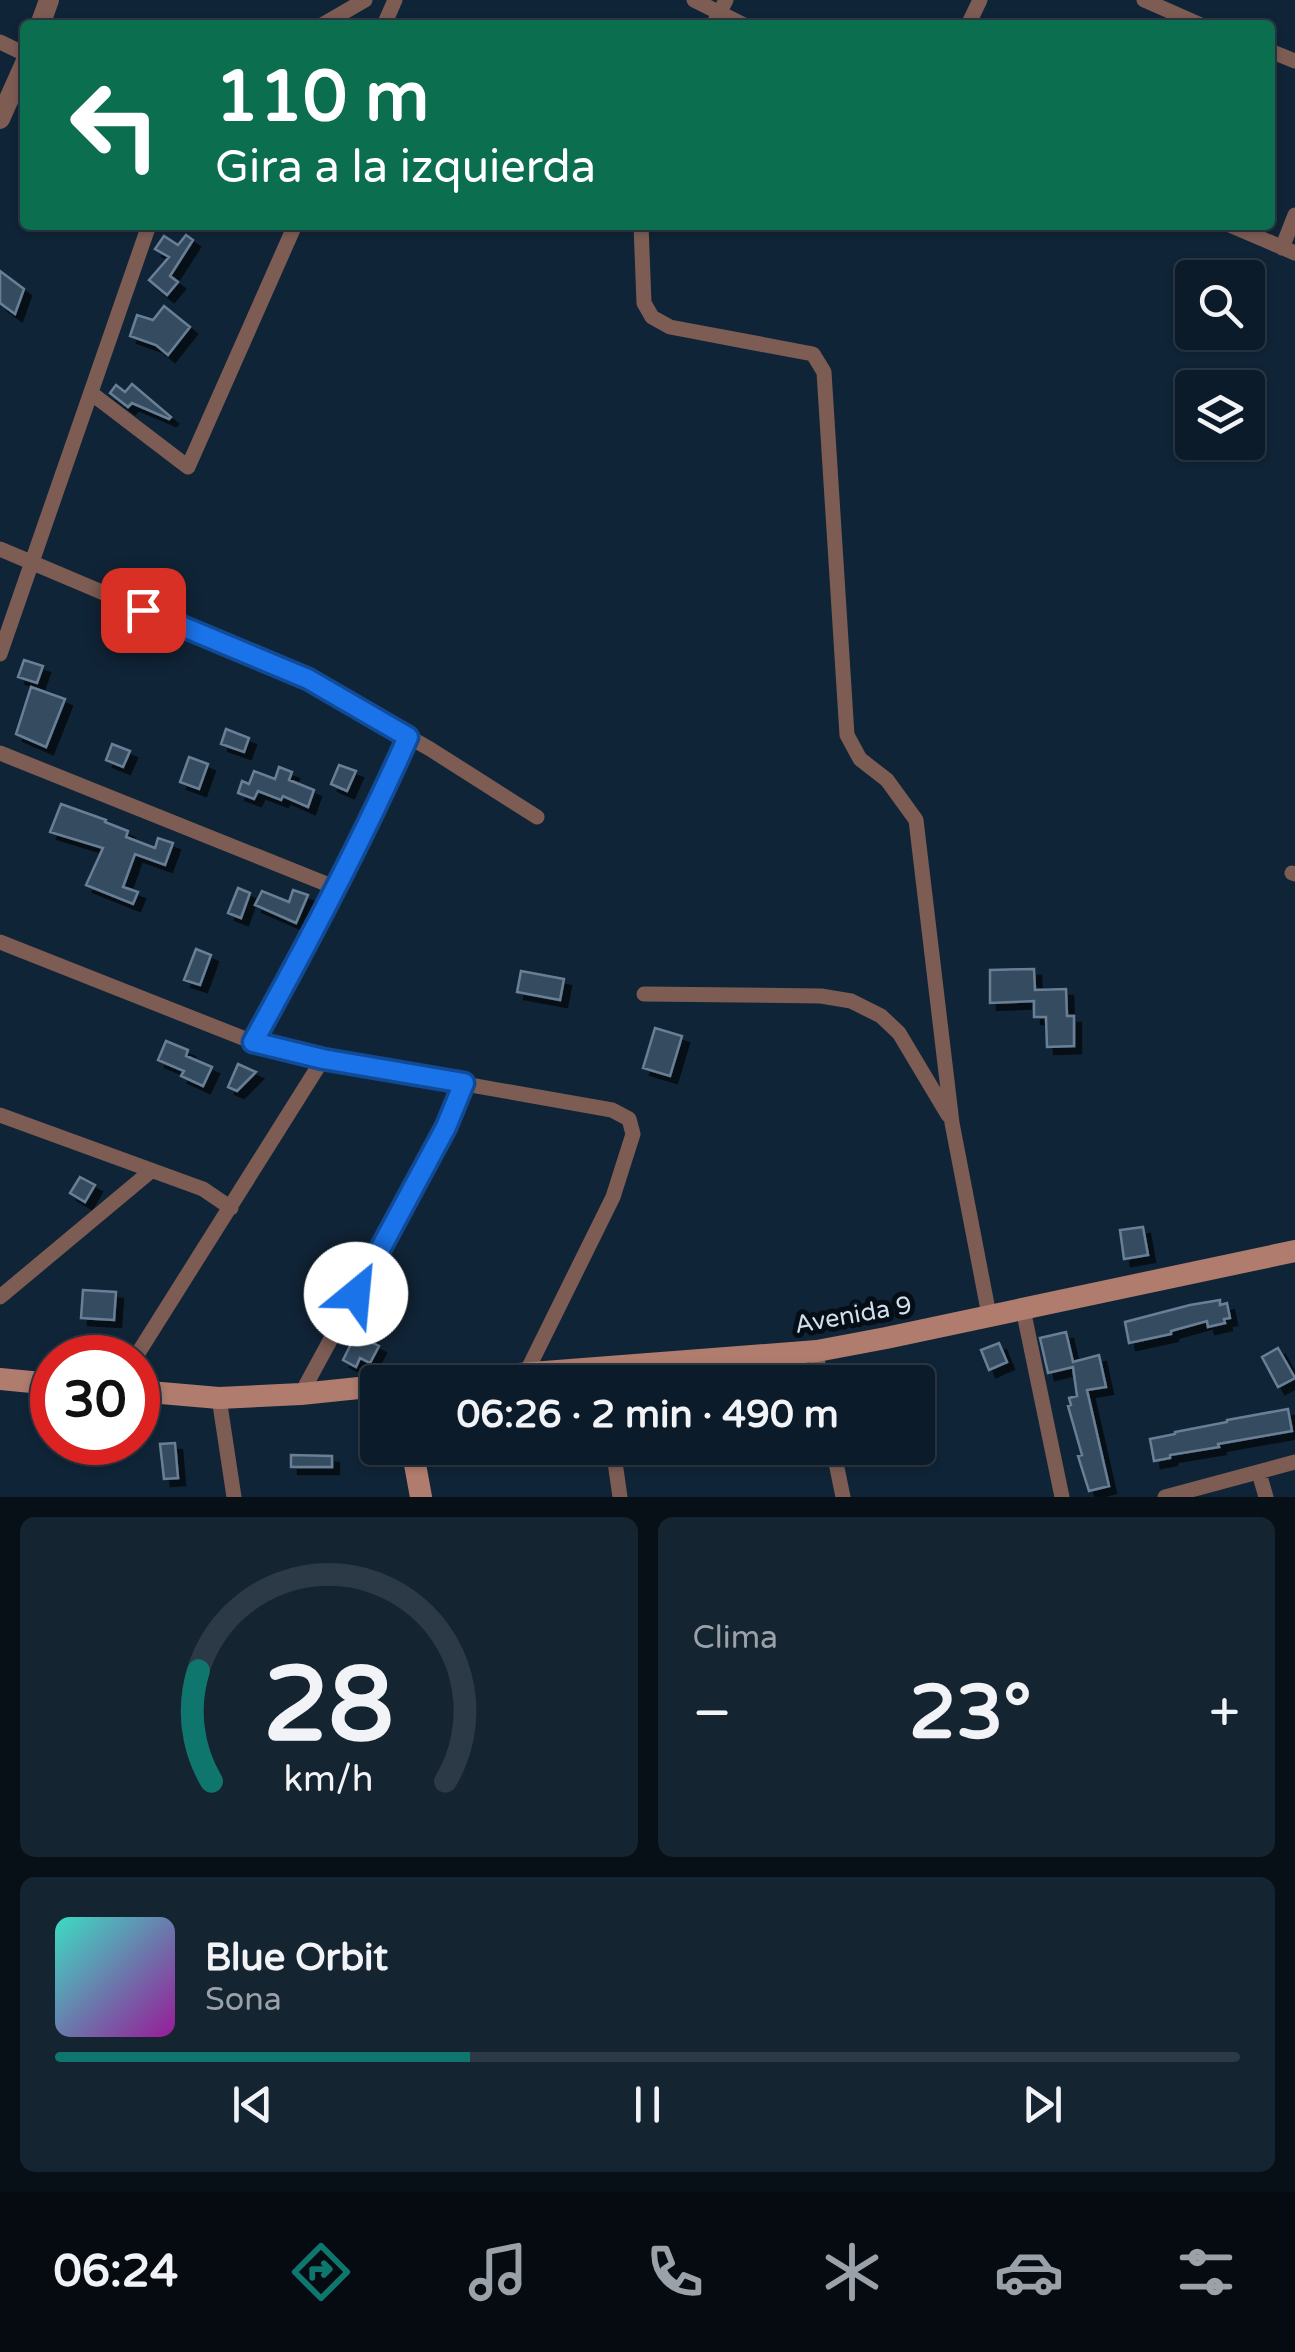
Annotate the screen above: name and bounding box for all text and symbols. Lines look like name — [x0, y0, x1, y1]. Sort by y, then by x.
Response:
text: 110 m — [215, 56, 429, 140]
icon: left — [50, 60, 180, 190]
text: Gira a la izquierda — [215, 141, 596, 195]
map controls — [1175, 260, 1265, 460]
button: search — [1175, 260, 1265, 350]
button: layers — [1175, 370, 1265, 460]
pin — [101, 568, 186, 653]
icon: arrive — [116, 583, 171, 638]
position arrow — [304, 1242, 408, 1346]
street label: Avenida 9 — [792, 1290, 914, 1340]
speed limit sign: 30 — [30, 1335, 160, 1465]
text: 06:26 · 2 min · 490 m — [456, 1392, 839, 1438]
text: Clima — [693, 1619, 778, 1657]
text: 28 — [263, 1644, 394, 1769]
text: 23° — [909, 1668, 1032, 1758]
text: − — [693, 1681, 732, 1747]
text: + — [1209, 1681, 1240, 1747]
text: km/h — [284, 1758, 374, 1801]
text: Blue Orbit — [205, 1935, 388, 1981]
text: Sona — [205, 1981, 282, 2019]
icon: previous — [225, 2077, 280, 2132]
icon: pause — [620, 2077, 675, 2132]
icon: next — [1015, 2077, 1070, 2132]
icon: directions — [286, 2237, 356, 2307]
icon: music — [463, 2237, 533, 2307]
icon: phone — [640, 2237, 710, 2307]
icon: climate — [817, 2237, 887, 2307]
icon: car — [994, 2237, 1064, 2307]
icon: filters — [1171, 2237, 1241, 2307]
text: 06:24 — [54, 2245, 178, 2299]

